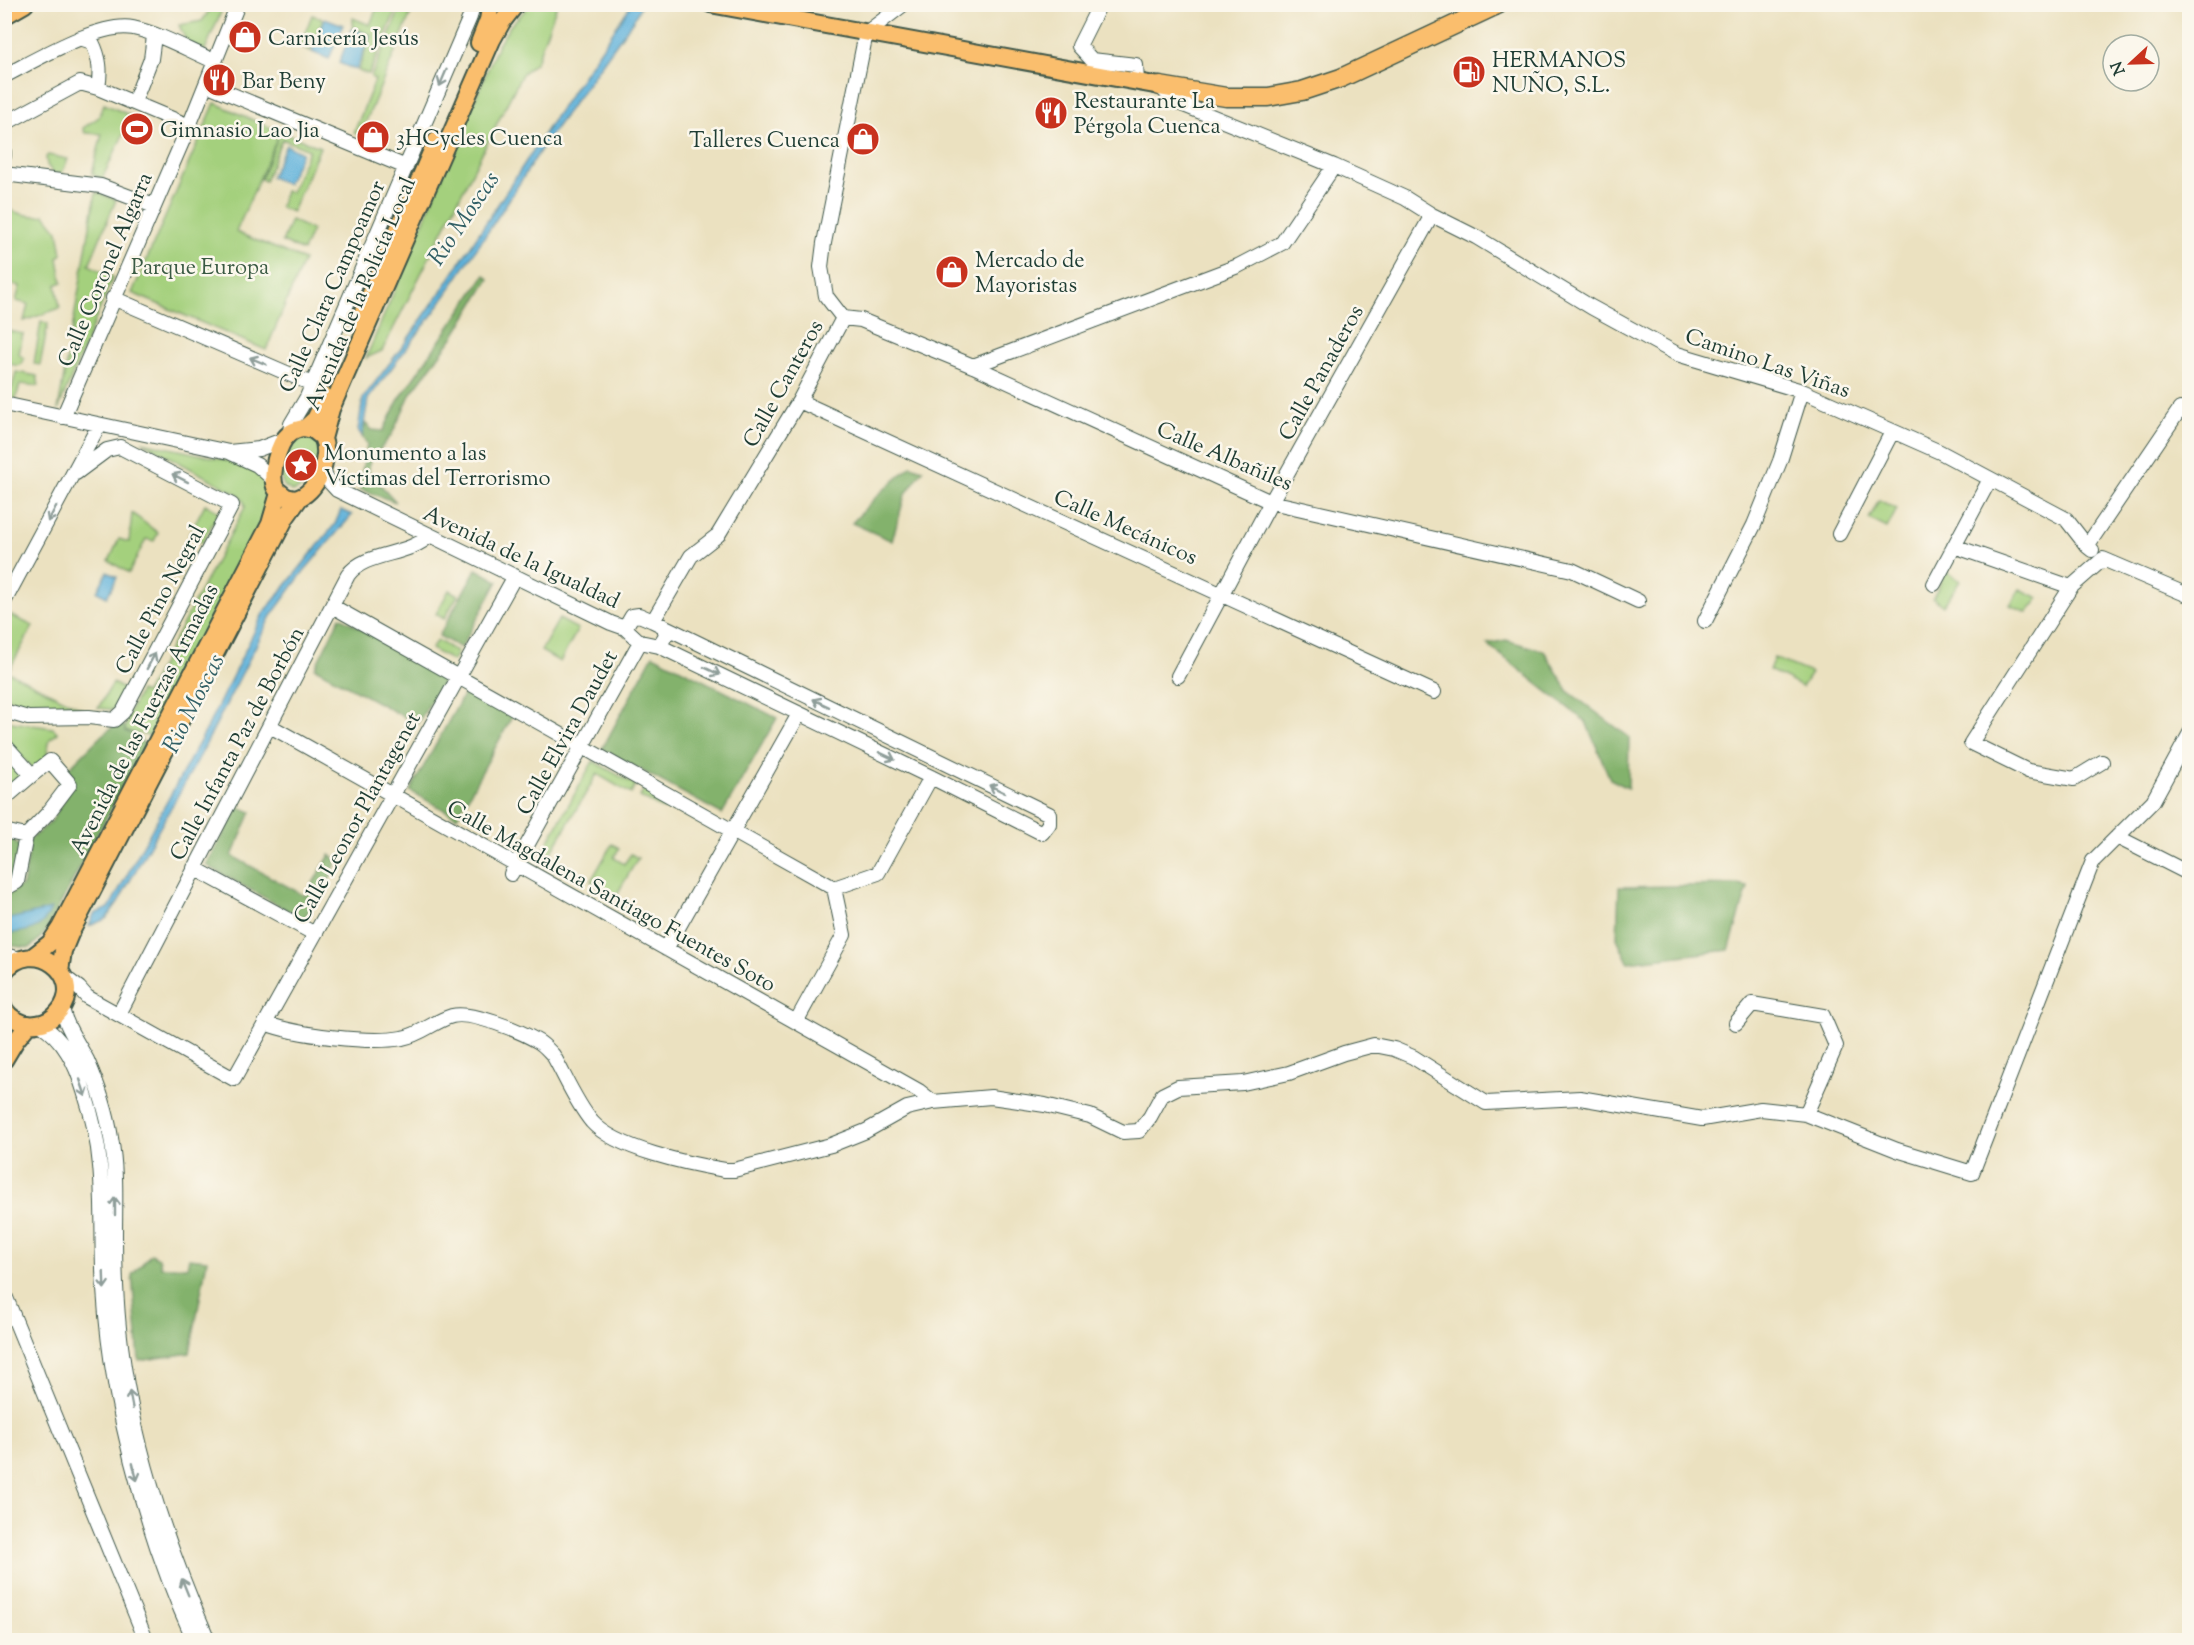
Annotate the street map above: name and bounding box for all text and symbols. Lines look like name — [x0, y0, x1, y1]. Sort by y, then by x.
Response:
shop icon: Carnicería Jesús — [227, 19, 263, 55]
place label: Carnicería Jesús — [268, 24, 419, 56]
north arrow — [2101, 33, 2161, 93]
place label: HERMANOS NUÑO, S.L. — [1492, 46, 1626, 103]
fuel station icon: HERMANOS NUÑO, S.L. — [1451, 54, 1487, 90]
text: N — [2106, 57, 2132, 78]
restaurant icon: Bar Beny — [201, 62, 237, 98]
place label: Bar Beny — [242, 67, 326, 99]
one-way arrow — [437, 68, 448, 87]
place label: Restaurante La Pérgola Cuenca — [1074, 87, 1221, 144]
restaurant icon: Restaurante La Pérgola Cuenca — [1033, 95, 1069, 131]
sports icon: Gimnasio Lao Jia — [119, 111, 155, 147]
place label: Gimnasio Lao Jia — [160, 116, 320, 148]
shop icon: 3HCycles Cuenca — [355, 119, 391, 155]
shop icon: Talleres Cuenca — [845, 121, 881, 157]
place label: 3HCycles Cuenca — [396, 124, 563, 156]
place label: Talleres Cuenca — [689, 126, 840, 158]
water label: Rio Moscas — [421, 165, 509, 273]
street label: Calle Coronel Algarra — [51, 168, 162, 373]
street label: Avenida de la Policía Local — [298, 173, 425, 416]
street label: Calle Clara Campoamor — [272, 176, 395, 399]
place label: Mercado de Mayoristas — [975, 246, 1085, 303]
park label: Parque Europa — [131, 253, 269, 285]
shop icon: Mercado de Mayoristas — [934, 254, 970, 290]
street label: Calle Panaderos — [1272, 300, 1373, 447]
street label: Calle Canteros — [736, 315, 833, 454]
street label: Camino Las Viñas — [1680, 322, 1854, 408]
one-way arrow — [250, 355, 268, 366]
street label: Calle Albañiles — [1151, 415, 1297, 501]
place label: Monumento a las Víctimas del Terrorismo — [324, 439, 551, 496]
place icon: Monumento a las Víctimas del Terrorismo — [283, 447, 319, 483]
one-way arrow — [172, 472, 190, 484]
street label: Calle Mecánicos — [1048, 483, 1202, 575]
street label: Avenida de la Igualdad — [417, 499, 624, 618]
one-way arrow — [46, 505, 58, 522]
street label: Calle Pino Negral — [109, 520, 215, 681]
street label: Avenida de las Fuerzas Armadas — [63, 579, 228, 862]
street label: Calle Infanta Paz de Borbón — [163, 622, 314, 867]
street label: Calle Elvira Daudet — [510, 645, 628, 822]
water label: Rio Moscas — [155, 648, 234, 759]
one-way arrow — [146, 652, 157, 670]
one-way arrow — [702, 666, 720, 678]
one-way arrow — [813, 697, 831, 709]
street label: Calle Leonor Plantagenet — [287, 706, 431, 930]
one-way arrow — [878, 751, 896, 762]
one-way arrow — [988, 782, 1006, 794]
street label: Calle Magdalena Santiago Fuentes Soto — [440, 793, 781, 1002]
one-way arrow — [78, 1078, 89, 1097]
one-way arrow — [109, 1196, 121, 1216]
one-way arrow — [98, 1270, 109, 1290]
one-way arrow — [124, 1391, 136, 1410]
one-way arrow — [130, 1462, 142, 1481]
one-way arrow — [179, 1578, 190, 1596]

